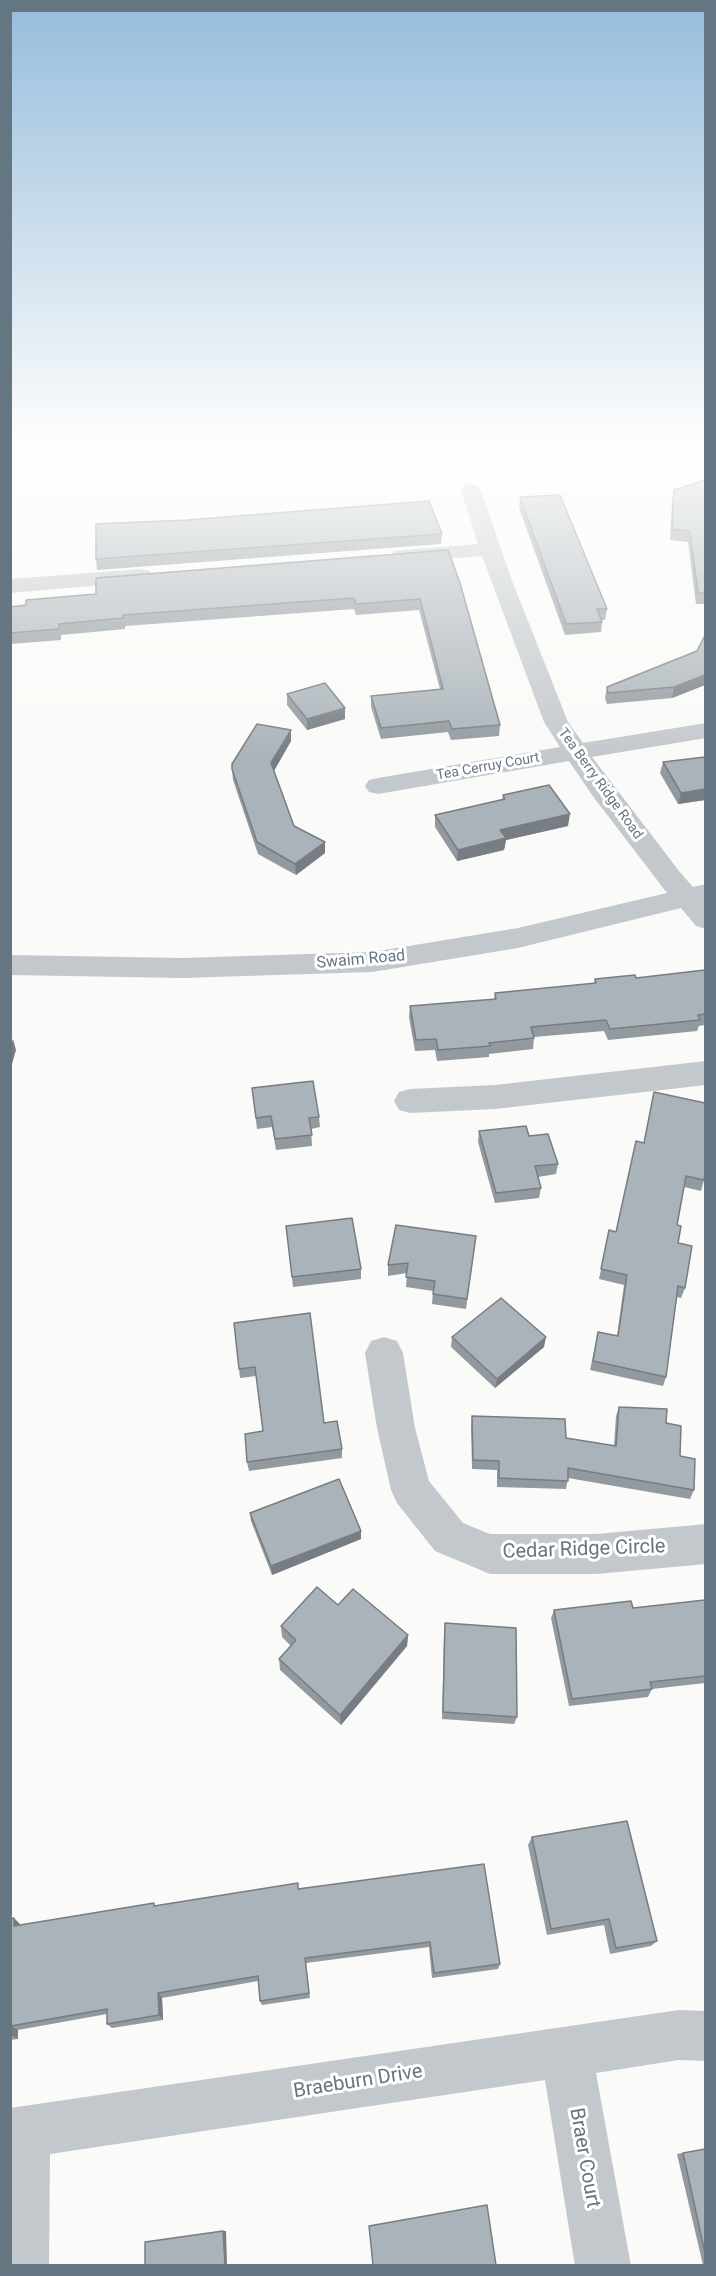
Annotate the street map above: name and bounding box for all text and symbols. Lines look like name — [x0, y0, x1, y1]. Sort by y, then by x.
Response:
street label: Tea Berry Ridge Road — [554, 725, 646, 843]
street label: Tea Cerruy Court — [435, 750, 541, 784]
street label: Swaim Road — [316, 947, 406, 973]
street label: Cedar Ridge Circle — [502, 1535, 666, 1565]
street label: Braeburn Drive — [292, 2060, 424, 2104]
street label: Braer Court — [563, 2106, 605, 2210]

